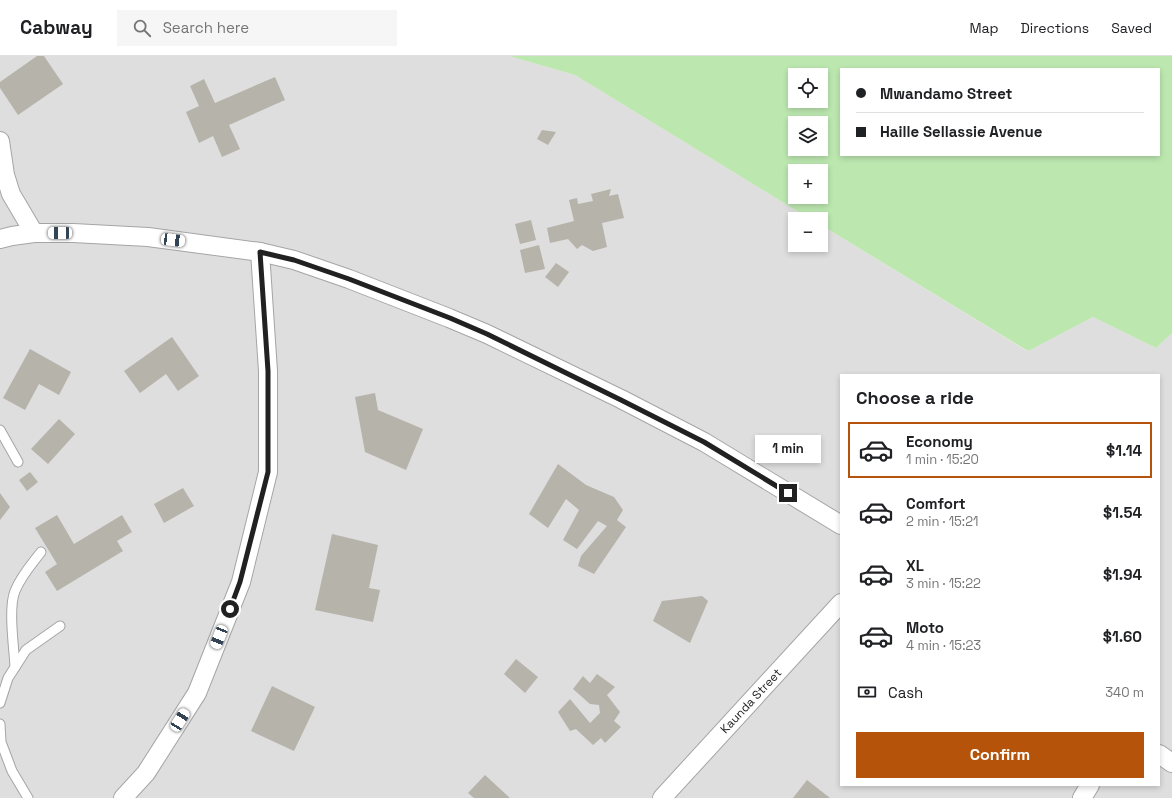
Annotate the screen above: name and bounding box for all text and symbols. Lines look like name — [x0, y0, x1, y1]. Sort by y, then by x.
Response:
search box — [117, 10, 397, 46]
text: Cabway — [20, 15, 93, 40]
icon: search — [131, 17, 153, 39]
text: Search here — [163, 18, 249, 37]
text: Map — [969, 19, 999, 37]
text: Directions — [1021, 19, 1089, 37]
text: Saved — [1111, 19, 1152, 37]
map controls — [788, 68, 828, 252]
button: locate — [788, 68, 828, 108]
text: Mwandamo Street — [880, 84, 1012, 103]
button: layers — [788, 116, 828, 156]
text: Haille Sellassie Avenue — [880, 122, 1042, 141]
button: + — [788, 164, 828, 204]
button: − — [788, 212, 828, 252]
car — [48, 227, 72, 239]
car — [160, 233, 186, 247]
text: Choose a ride — [856, 386, 974, 409]
icon: car — [858, 432, 894, 468]
text: Economy — [906, 432, 973, 451]
callout: 1 min — [755, 435, 821, 463]
text: 1 min — [772, 440, 804, 457]
text: $1.14 — [1106, 441, 1142, 460]
text: 1 min · 15:20 — [906, 451, 979, 468]
route end — [779, 484, 797, 502]
icon: car — [858, 494, 894, 530]
text: Comfort — [906, 494, 966, 513]
text: $1.54 — [1103, 503, 1142, 522]
text: 2 min · 15:21 — [906, 513, 978, 530]
icon: car — [858, 556, 894, 592]
text: XL — [906, 556, 924, 575]
text: $1.94 — [1103, 565, 1142, 584]
text: 3 min · 15:22 — [906, 575, 981, 592]
route start — [221, 600, 239, 618]
icon: car — [858, 618, 894, 654]
text: Moto — [906, 618, 944, 637]
car — [209, 624, 229, 650]
text: $1.60 — [1103, 627, 1142, 646]
text: 4 min · 15:23 — [906, 637, 981, 654]
street label: Kaunda Street — [717, 665, 785, 737]
icon: cash — [856, 681, 878, 703]
text: Cash — [888, 683, 923, 702]
text: 340 m — [1105, 684, 1144, 701]
car — [169, 707, 191, 733]
button: Confirm — [856, 732, 1144, 778]

